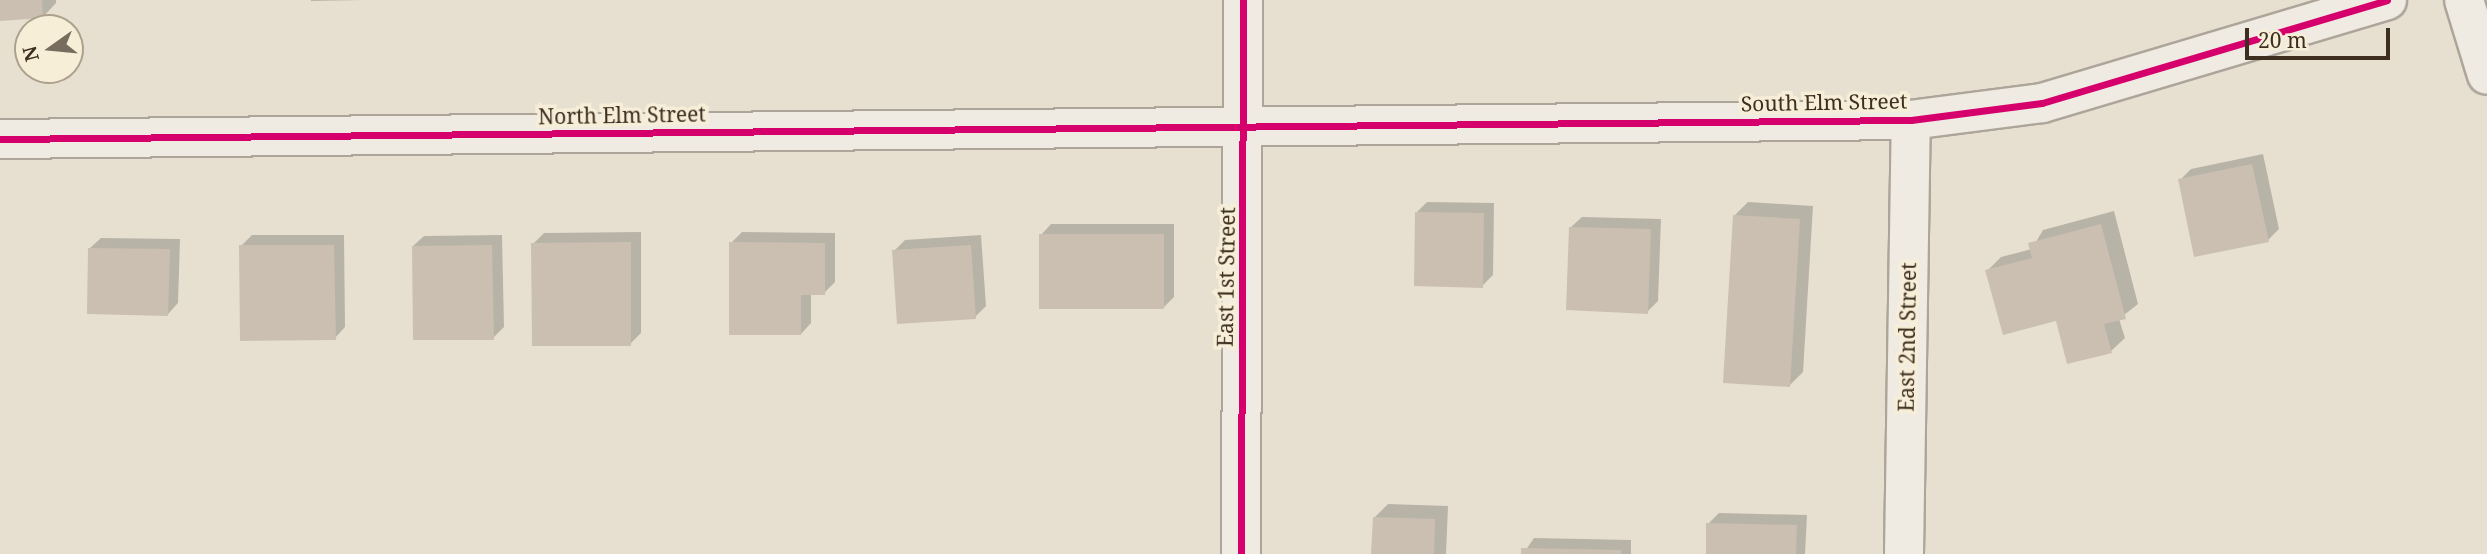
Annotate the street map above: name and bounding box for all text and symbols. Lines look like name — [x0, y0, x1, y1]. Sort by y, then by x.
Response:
north arrow — [14, 14, 84, 84]
scale bar — [2249, 14, 2394, 58]
text: 20 m — [2258, 26, 2307, 54]
text: N — [16, 43, 45, 65]
street label: South Elm Street — [1741, 88, 1907, 116]
street label: North Elm Street — [538, 101, 706, 129]
street label: East 1st Street — [1212, 207, 1240, 347]
street label: East 2nd Street — [1893, 262, 1921, 412]

